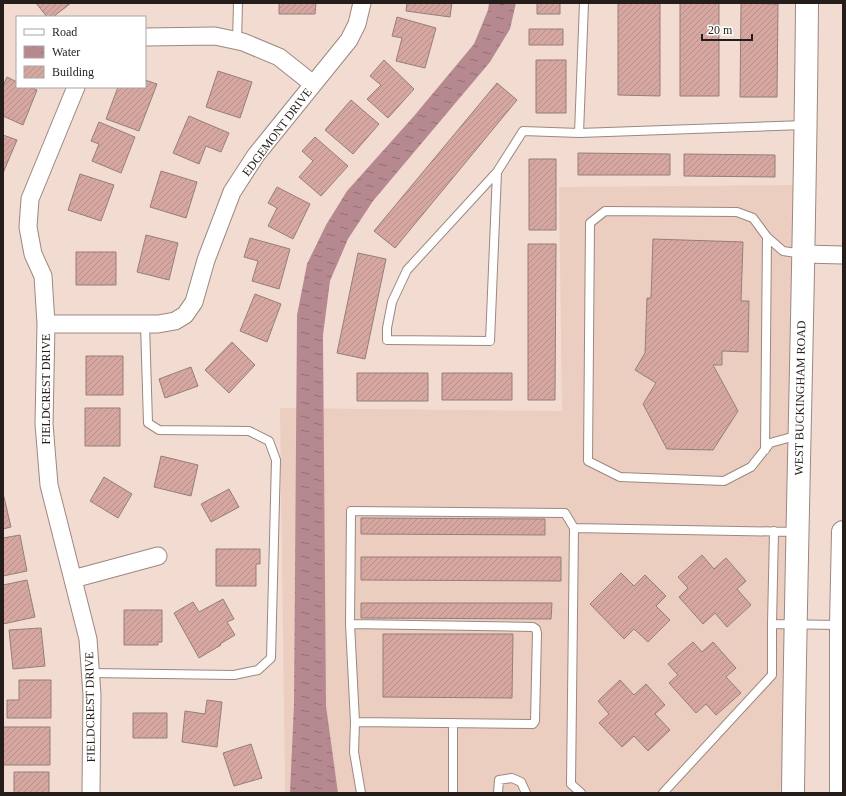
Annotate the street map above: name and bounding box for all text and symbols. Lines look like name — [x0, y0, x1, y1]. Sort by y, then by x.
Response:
legend — [16, 16, 146, 88]
scale bar — [702, 16, 752, 42]
text: 20 m — [708, 23, 733, 37]
text: Road — [52, 25, 77, 39]
text: Water — [52, 45, 80, 59]
text: Building — [52, 65, 94, 79]
street label: EDGEMONT DRIVE — [239, 85, 315, 179]
street label: WEST BUCKINGHAM ROAD — [792, 320, 808, 476]
street label: FIELDCREST DRIVE — [39, 334, 53, 444]
street label: FIELDCREST DRIVE — [82, 651, 98, 763]

